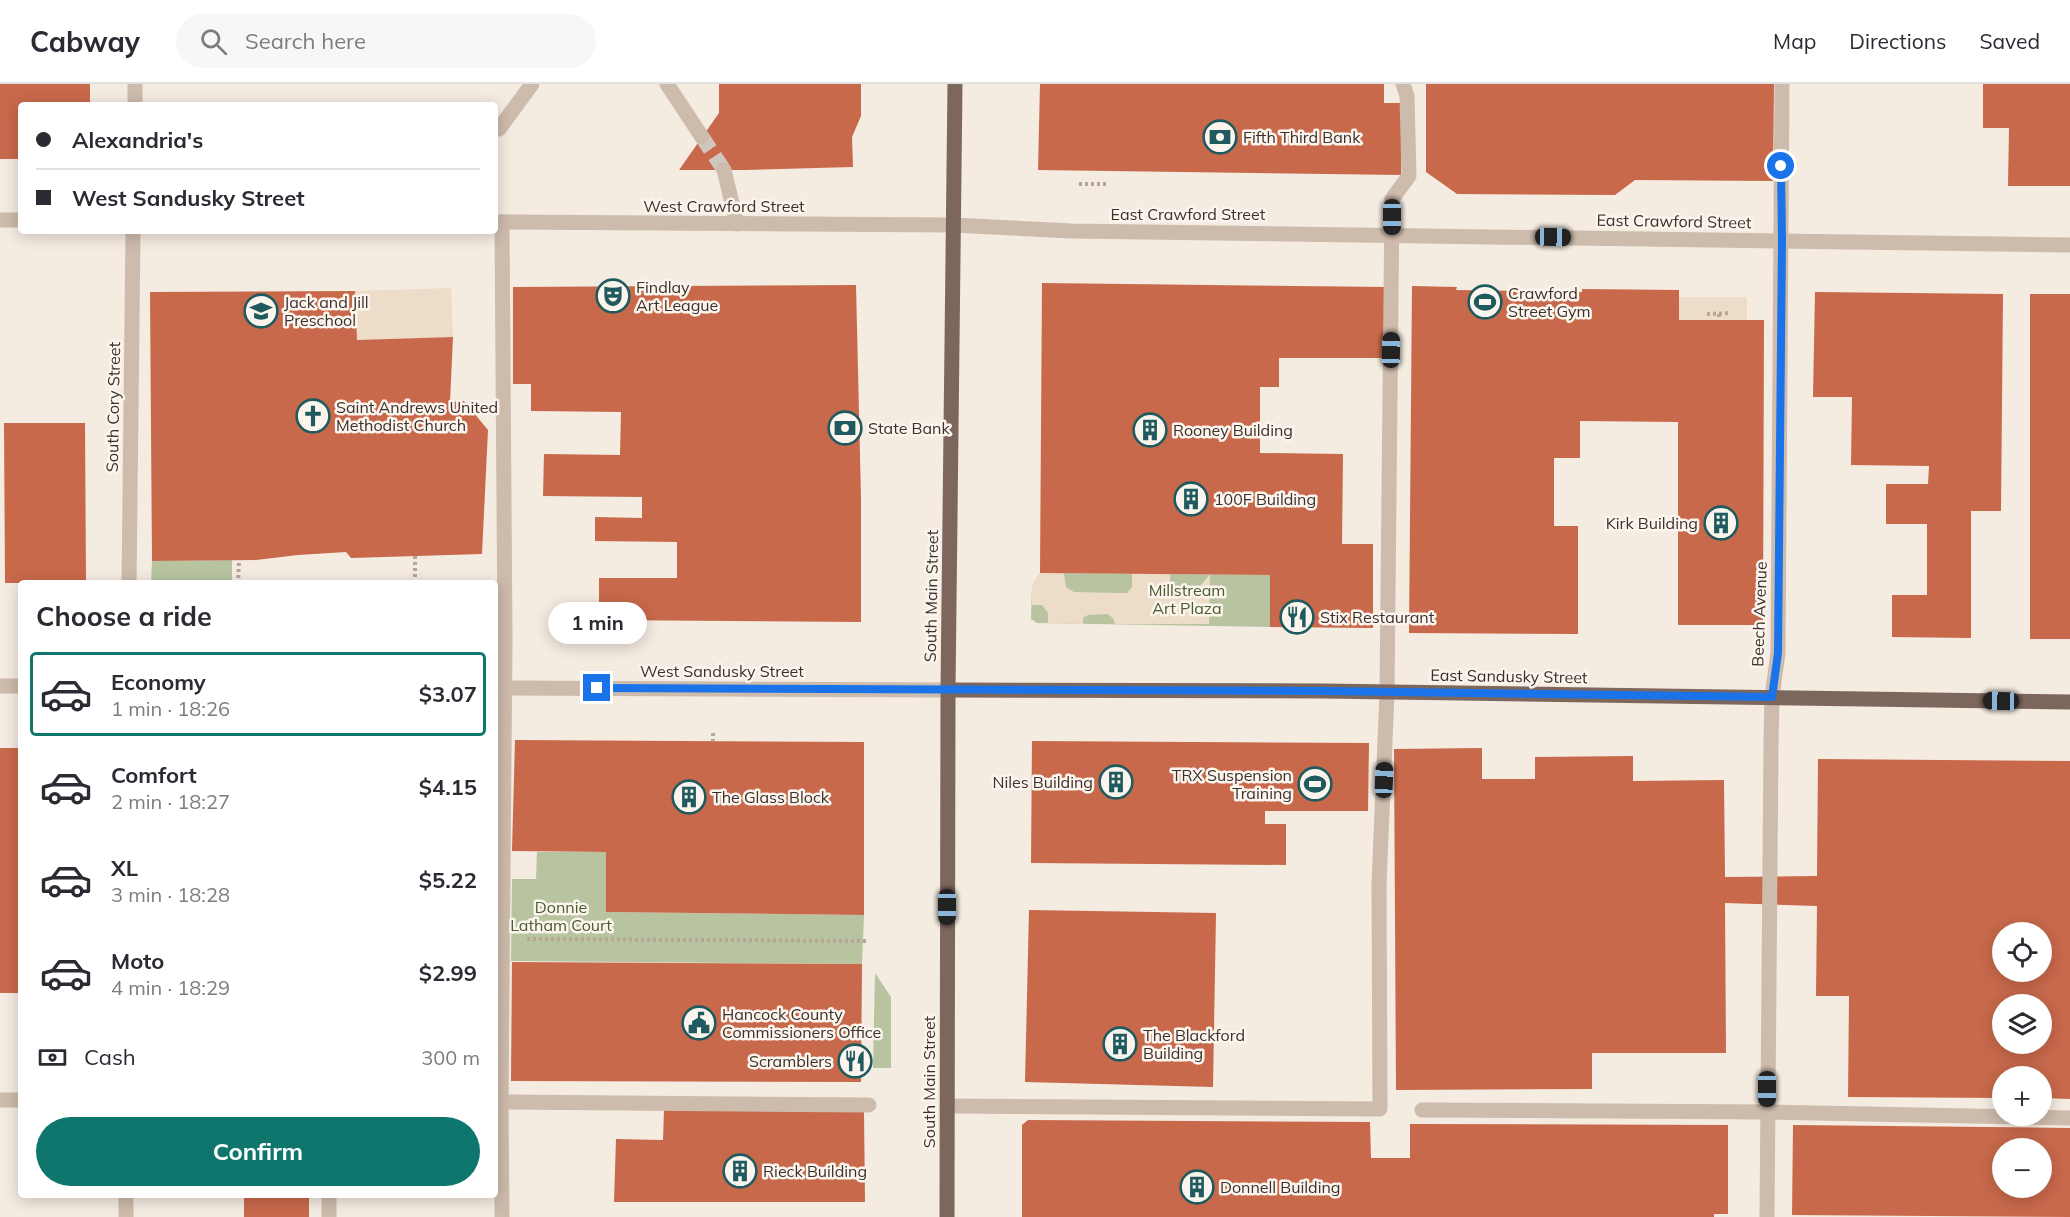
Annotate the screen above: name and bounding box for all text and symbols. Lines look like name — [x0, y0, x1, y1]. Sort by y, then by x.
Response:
search box — [176, 14, 596, 68]
text: Cabway — [30, 24, 140, 59]
icon: search — [197, 25, 230, 58]
text: Search here — [245, 27, 366, 55]
text: Map — [1773, 28, 1816, 54]
text: Directions — [1849, 28, 1946, 54]
text: Saved — [1979, 28, 2040, 54]
bank icon: Fifth Third Bank — [1202, 119, 1238, 155]
text: Alexandria's — [72, 126, 203, 154]
place label: Fifth Third Bank — [1243, 127, 1361, 147]
route start — [1767, 152, 1794, 179]
text: West Sandusky Street — [72, 184, 305, 212]
street label: West Crawford Street — [643, 196, 805, 216]
car — [1383, 199, 1401, 235]
street label: East Crawford Street — [1111, 204, 1266, 224]
street label: East Crawford Street — [1596, 210, 1752, 232]
car — [1535, 228, 1571, 246]
place label: Findlay Art League — [636, 277, 718, 315]
theatre icon: Findlay Art League — [595, 278, 631, 314]
place label: Crawford Street Gym — [1508, 283, 1591, 321]
sports icon: Crawford Street Gym — [1467, 284, 1503, 320]
place label: Jack and Jill Preschool — [284, 292, 369, 330]
school or university icon: Jack and Jill Preschool — [243, 293, 279, 329]
car — [1382, 332, 1400, 368]
street label: South Cory Street — [102, 341, 124, 472]
place label: Saint Andrews United Methodist Church — [336, 397, 498, 435]
church icon: Saint Andrews United Methodist Church — [295, 398, 331, 434]
bank icon: State Bank — [827, 410, 863, 446]
building icon: Rooney Building — [1132, 412, 1168, 448]
place label: State Bank — [868, 418, 950, 438]
place label: Rooney Building — [1173, 420, 1293, 440]
building icon: 100F Building — [1173, 481, 1209, 517]
place label: 100F Building — [1214, 489, 1316, 509]
building icon: Kirk Building — [1703, 505, 1739, 541]
place label: Kirk Building — [1606, 513, 1698, 533]
street label: South Main Street — [920, 529, 942, 662]
street label: Beech Avenue — [1747, 561, 1771, 667]
park label: Millstream Art Plaza — [1149, 580, 1225, 618]
text: Choose a ride — [36, 599, 212, 633]
restaurant icon: Stix Restaurant — [1279, 599, 1315, 635]
callout: 1 min — [548, 601, 646, 643]
place label: Stix Restaurant — [1320, 607, 1435, 627]
text: 1 min — [571, 610, 624, 635]
street label: West Sandusky Street — [640, 661, 804, 681]
street label: East Sandusky Street — [1430, 665, 1588, 687]
icon: car — [39, 667, 93, 721]
text: Economy — [111, 668, 206, 696]
route end — [583, 674, 610, 701]
text: $3.07 — [419, 680, 477, 708]
car — [1983, 692, 2019, 710]
text: 1 min · 18:26 — [111, 696, 230, 721]
icon: car — [39, 760, 93, 814]
text: Comfort — [111, 761, 197, 789]
car — [1374, 762, 1394, 798]
building icon: Niles Building — [1098, 764, 1134, 800]
place label: TRX Suspension Training — [1172, 765, 1292, 803]
sports icon: TRX Suspension Training — [1297, 766, 1333, 802]
place label: Niles Building — [992, 772, 1093, 792]
text: $4.15 — [419, 773, 477, 801]
building icon: The Glass Block — [671, 779, 707, 815]
place label: The Glass Block — [712, 787, 830, 807]
text: 2 min · 18:27 — [111, 789, 230, 814]
icon: car — [39, 853, 93, 907]
text: XL — [111, 854, 138, 882]
text: $5.22 — [419, 866, 477, 894]
text: 3 min · 18:28 — [111, 882, 230, 907]
car — [938, 889, 956, 925]
park label: Donnie Latham Court — [510, 897, 612, 935]
map controls — [1992, 922, 2052, 1198]
button: locate — [1992, 922, 2052, 982]
icon: car — [39, 946, 93, 1000]
text: Moto — [111, 947, 164, 975]
text: $2.99 — [419, 959, 477, 987]
text: 4 min · 18:29 — [111, 975, 230, 1000]
button: layers — [1992, 994, 2052, 1054]
place label: Hancock County Commissioners Office — [722, 1004, 881, 1042]
public building icon: Hancock County Commissioners Office — [681, 1005, 717, 1041]
street label: South Main Street — [919, 1015, 939, 1148]
place label: The Blackford Building — [1143, 1025, 1245, 1063]
building icon: The Blackford Building — [1102, 1026, 1138, 1062]
icon: cash — [36, 1041, 69, 1074]
text: Cash — [84, 1043, 136, 1071]
restaurant icon: Scramblers — [837, 1043, 873, 1079]
text: 300 m — [421, 1045, 480, 1070]
place label: Scramblers — [749, 1051, 832, 1071]
button: + — [1992, 1066, 2052, 1126]
car — [1758, 1071, 1776, 1107]
button: Confirm — [36, 1117, 480, 1186]
button: − — [1992, 1138, 2052, 1198]
building icon: Rieck Building — [722, 1153, 758, 1189]
place label: Rieck Building — [763, 1161, 867, 1181]
building icon: Donnell Building — [1179, 1169, 1215, 1205]
place label: Donnell Building — [1220, 1177, 1341, 1197]

